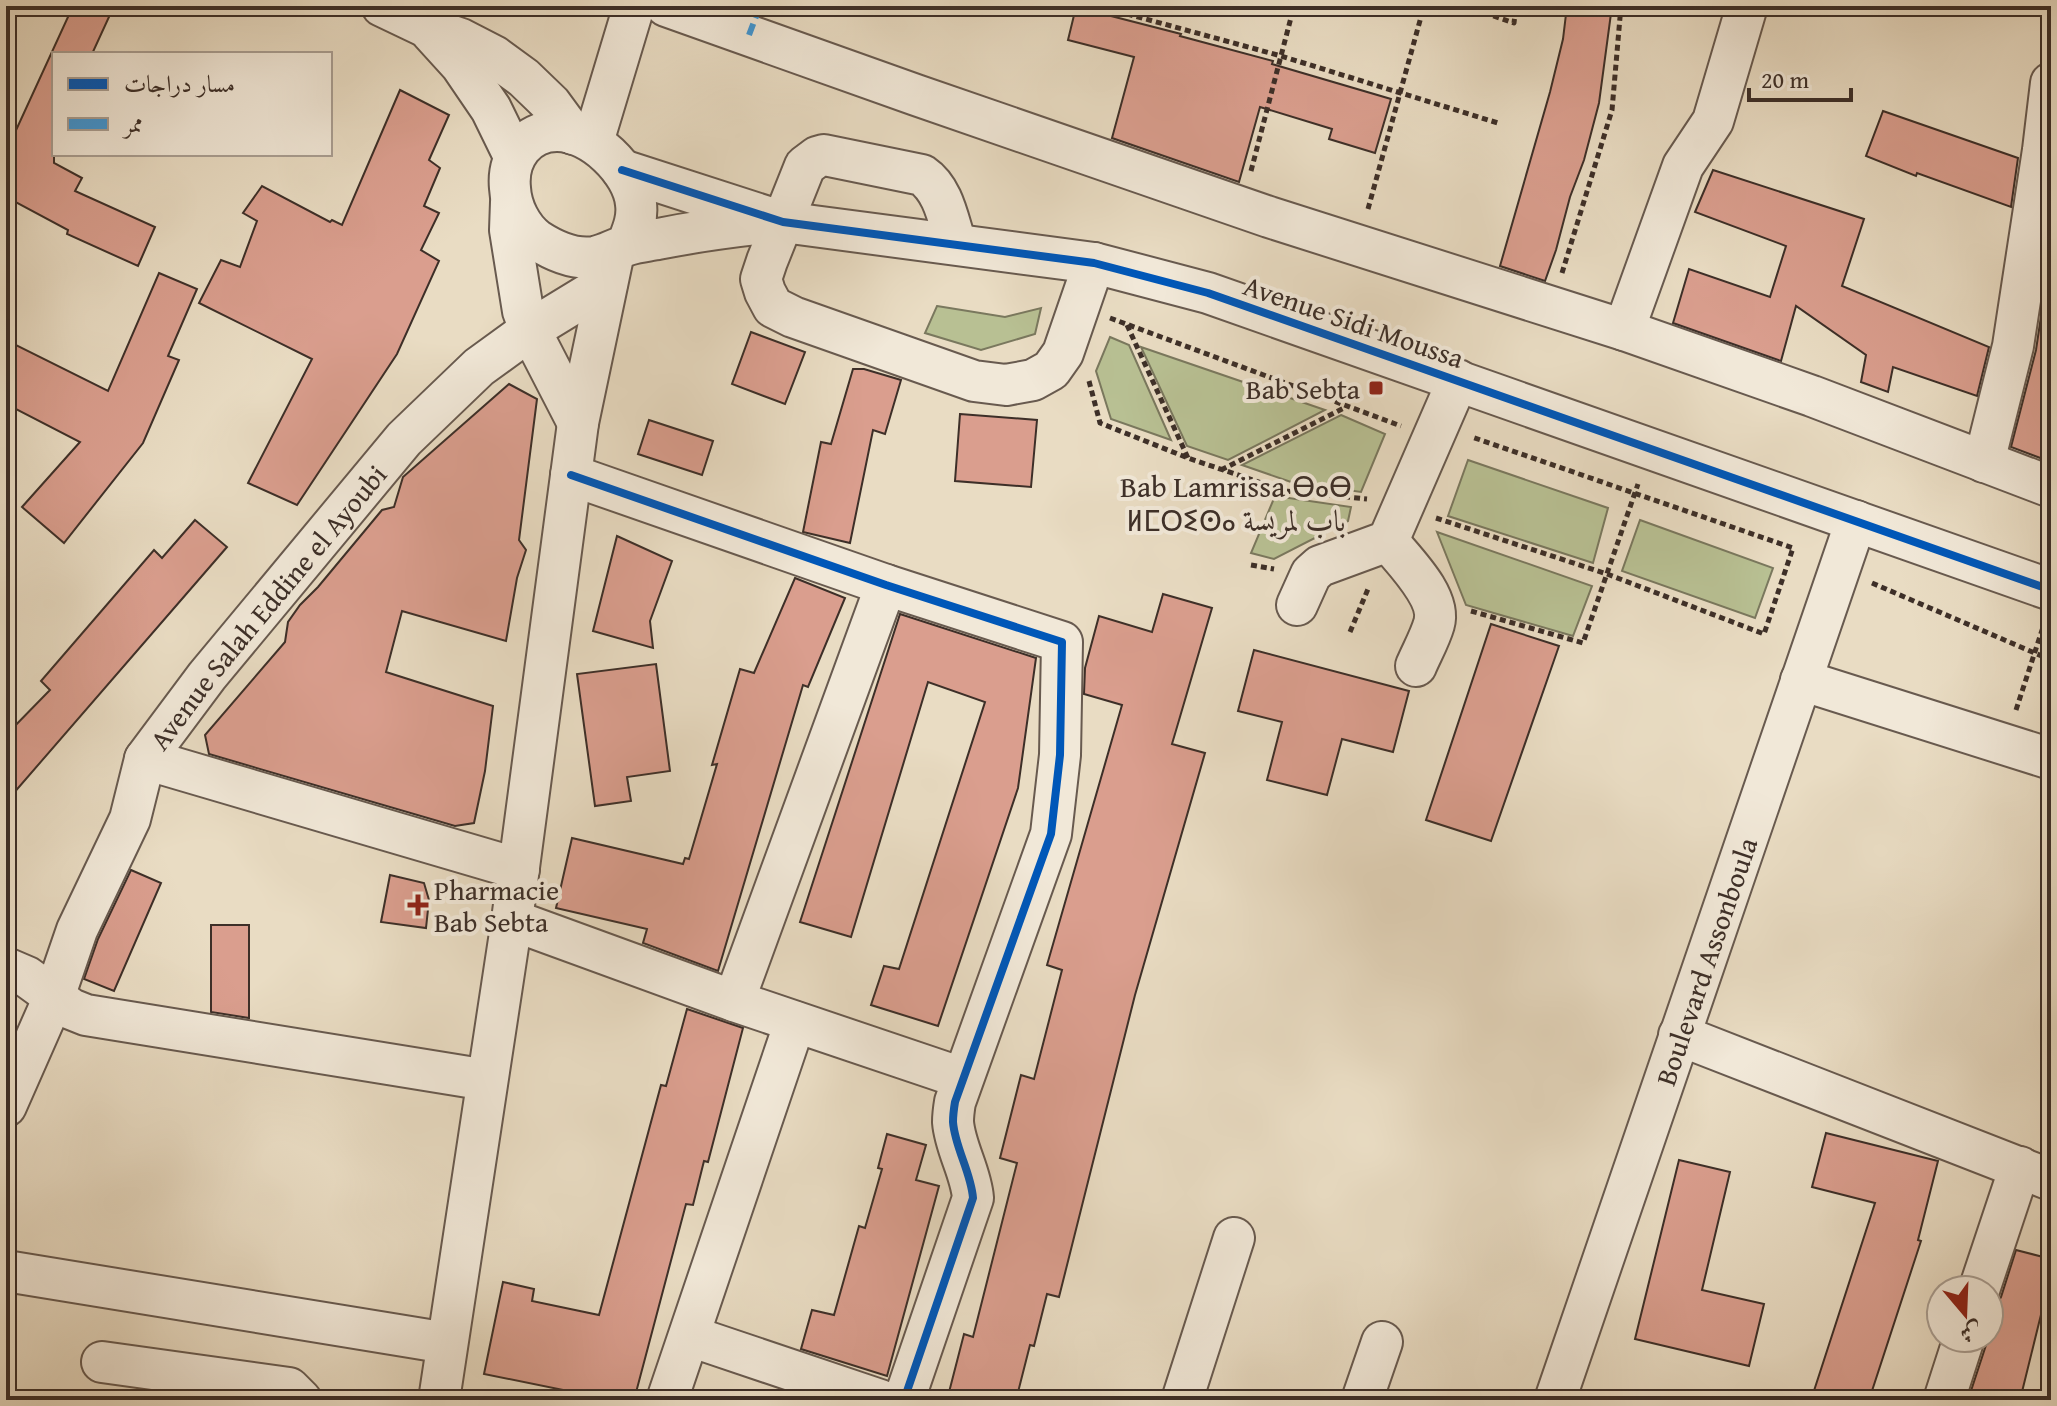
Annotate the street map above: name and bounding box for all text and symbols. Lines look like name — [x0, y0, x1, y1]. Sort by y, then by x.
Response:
legend — [52, 52, 332, 156]
scale bar — [1749, 52, 1851, 102]
text: 20 m — [1761, 62, 1809, 97]
text: مسار دراجات — [124, 66, 235, 101]
text: ممر — [121, 106, 143, 141]
street label: Avenue Sidi Moussa — [1238, 264, 1470, 378]
place label: Bab Sebta — [1246, 368, 1361, 409]
marker: Bab Sebta — [1367, 379, 1385, 397]
street label: Avenue Salah Eddine el Ayoubi — [139, 455, 396, 758]
district label: Bab Lamrissa ⴱⴰⴱ ⵍⵎⵔⵉⵙⴰ باب لمريسة — [1120, 464, 1352, 542]
street label: Boulevard Assonboula — [1644, 831, 1767, 1091]
place label: Pharmacie Bab Sebta — [434, 869, 559, 942]
marker: Pharmacie Bab Sebta — [409, 896, 427, 914]
north arrow — [1925, 1274, 2005, 1354]
text: ش — [1956, 1314, 1987, 1352]

